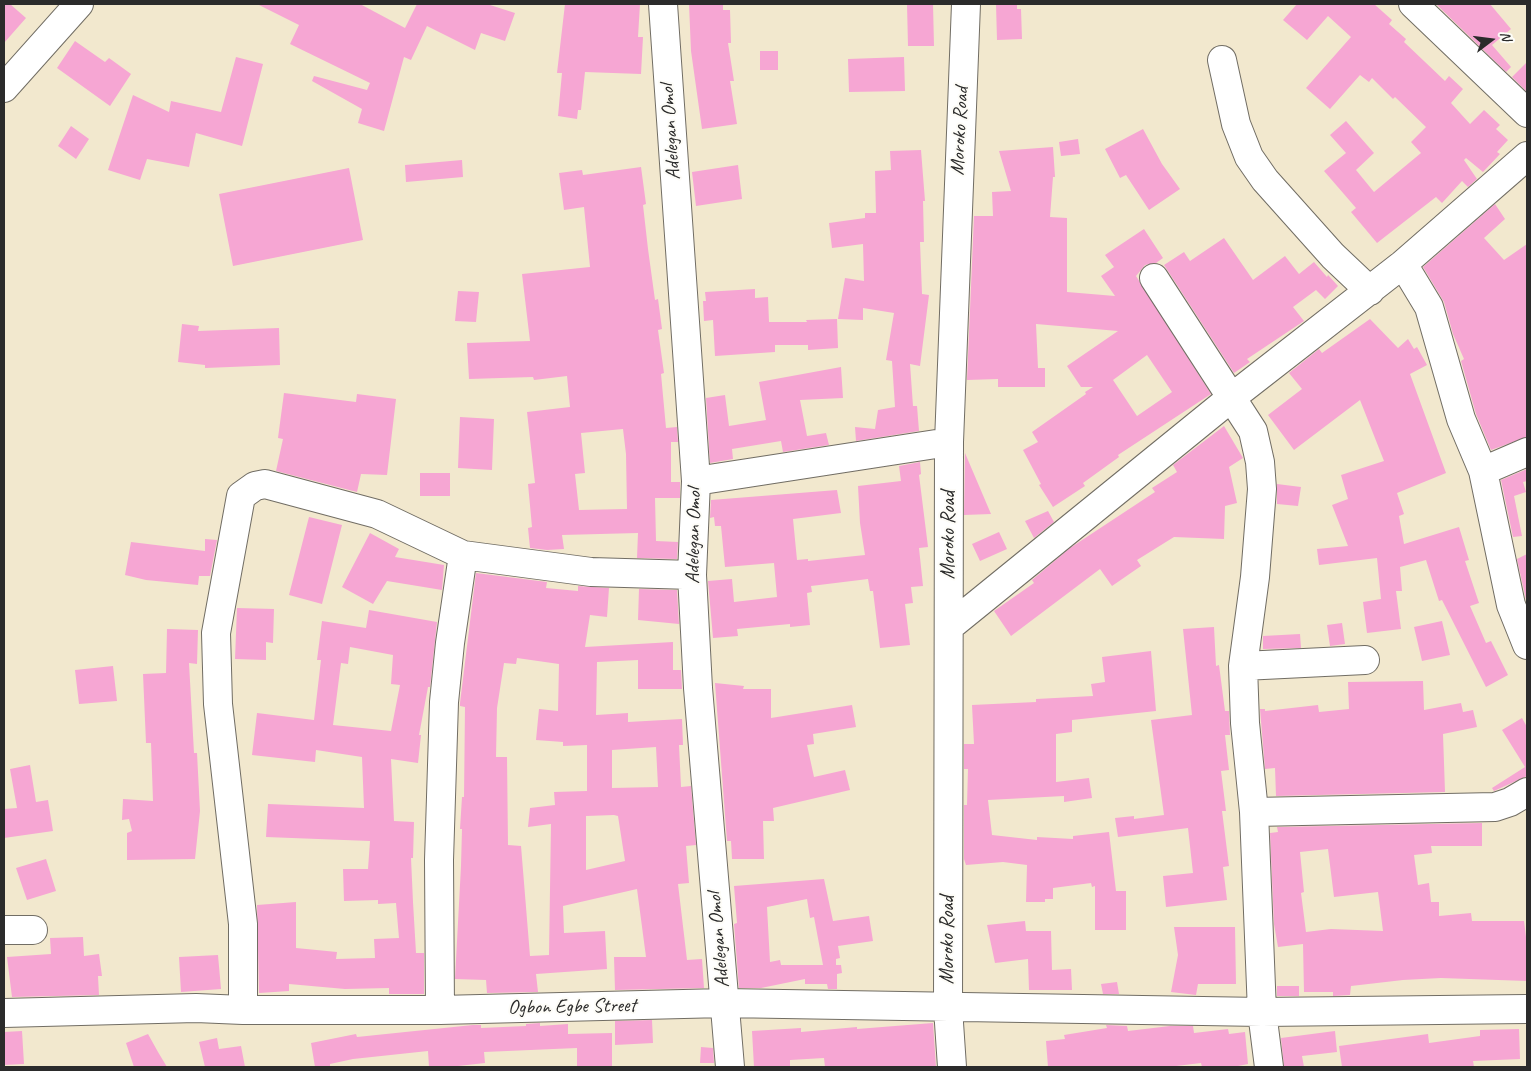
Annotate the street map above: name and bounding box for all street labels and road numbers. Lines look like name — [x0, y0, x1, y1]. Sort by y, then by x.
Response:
street label: Adelegan Omol — [656, 83, 686, 181]
street label: Moroko Road — [946, 86, 974, 176]
street label: Adelegan Omol — [681, 488, 707, 584]
street label: Moroko Road — [937, 491, 961, 579]
street label: Adelegan Omol — [703, 891, 735, 989]
street label: Moroko Road — [936, 896, 960, 984]
street label: Ogbon Egbe Street — [508, 994, 636, 1020]

